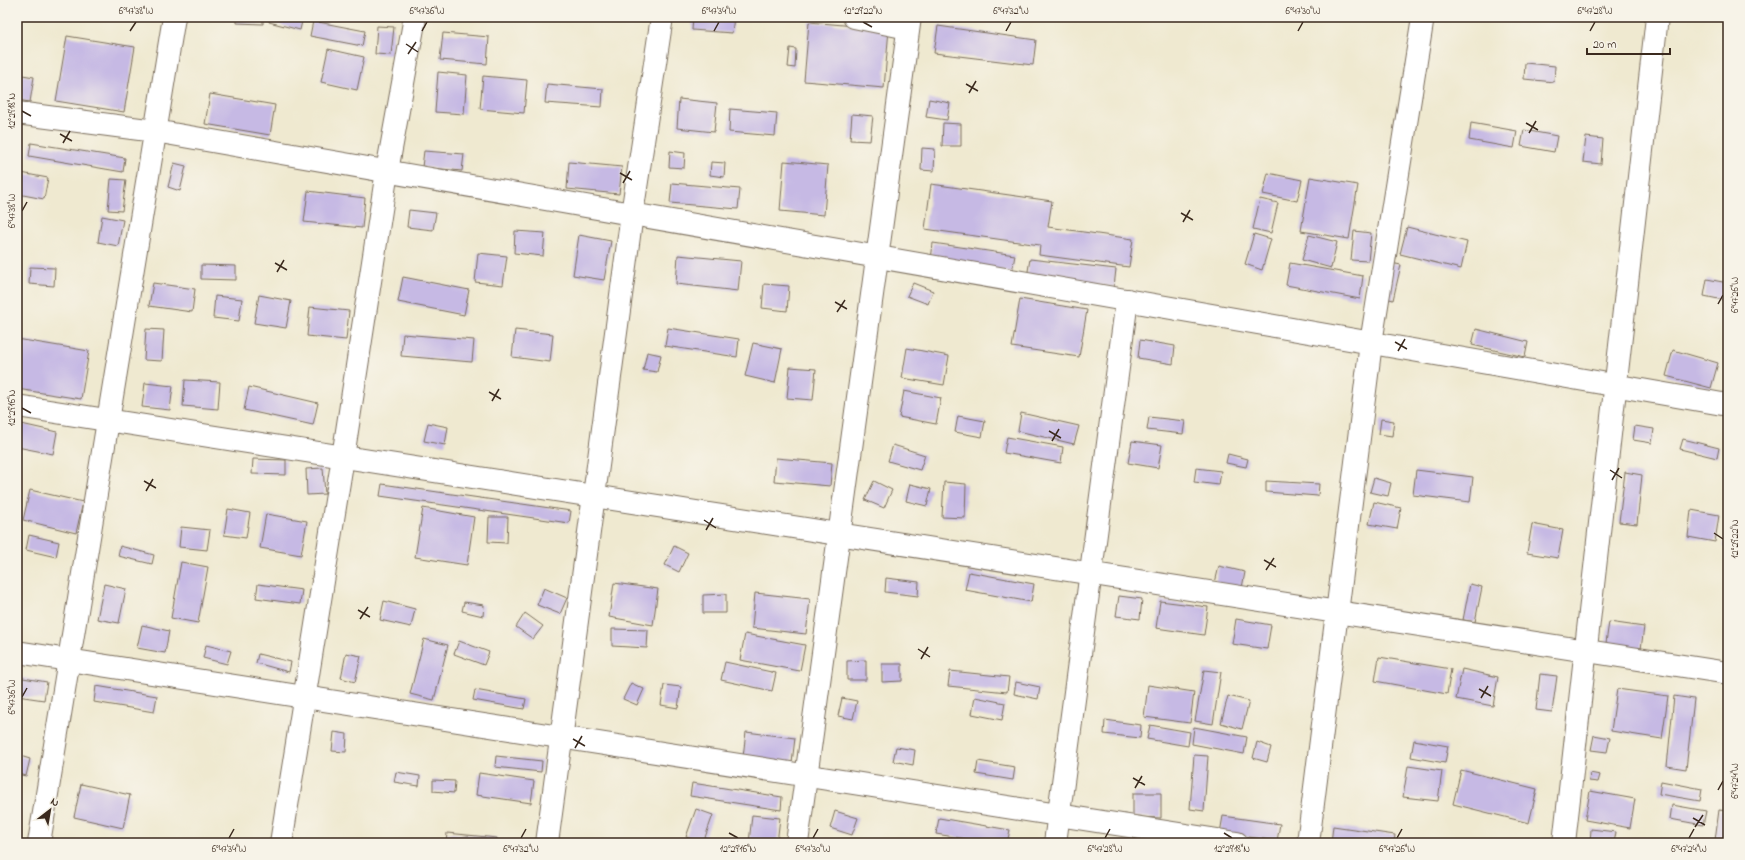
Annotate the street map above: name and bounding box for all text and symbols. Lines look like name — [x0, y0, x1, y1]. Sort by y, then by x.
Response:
text: 6°47'38"W — [119, 4, 153, 19]
text: 6°47'36"W — [410, 4, 445, 19]
text: 6°47'34"W — [702, 4, 737, 19]
text: 12°29'22"N — [844, 4, 883, 19]
text: 6°47'32"W — [993, 4, 1029, 19]
text: 6°47'30"W — [1286, 4, 1321, 19]
text: 6°47'28"W — [1577, 4, 1613, 19]
scale bar — [1587, 30, 1670, 56]
text: 20 m — [1593, 36, 1616, 54]
text: 12°29'18"N — [5, 93, 20, 129]
text: 6°47'38"W — [5, 194, 20, 228]
text: 6°47'26"W — [1728, 277, 1743, 313]
text: 12°29'16"N — [5, 389, 20, 426]
text: 12°29'22"N — [1728, 519, 1743, 558]
text: 6°47'36"W — [5, 679, 20, 715]
text: 6°47'24"W — [1728, 763, 1743, 799]
north arrow — [30, 790, 70, 830]
text: N — [47, 794, 62, 811]
text: 6°47'34"W — [212, 842, 247, 857]
text: 6°47'32"W — [503, 842, 539, 857]
text: 12°29'16"N — [720, 842, 757, 857]
text: 6°47'30"W — [796, 842, 831, 857]
text: 6°47'28"W — [1087, 842, 1123, 857]
text: 12°29'18"N — [1214, 842, 1250, 857]
text: 6°47'26"W — [1379, 842, 1415, 857]
text: 6°47'24"W — [1671, 842, 1707, 857]

